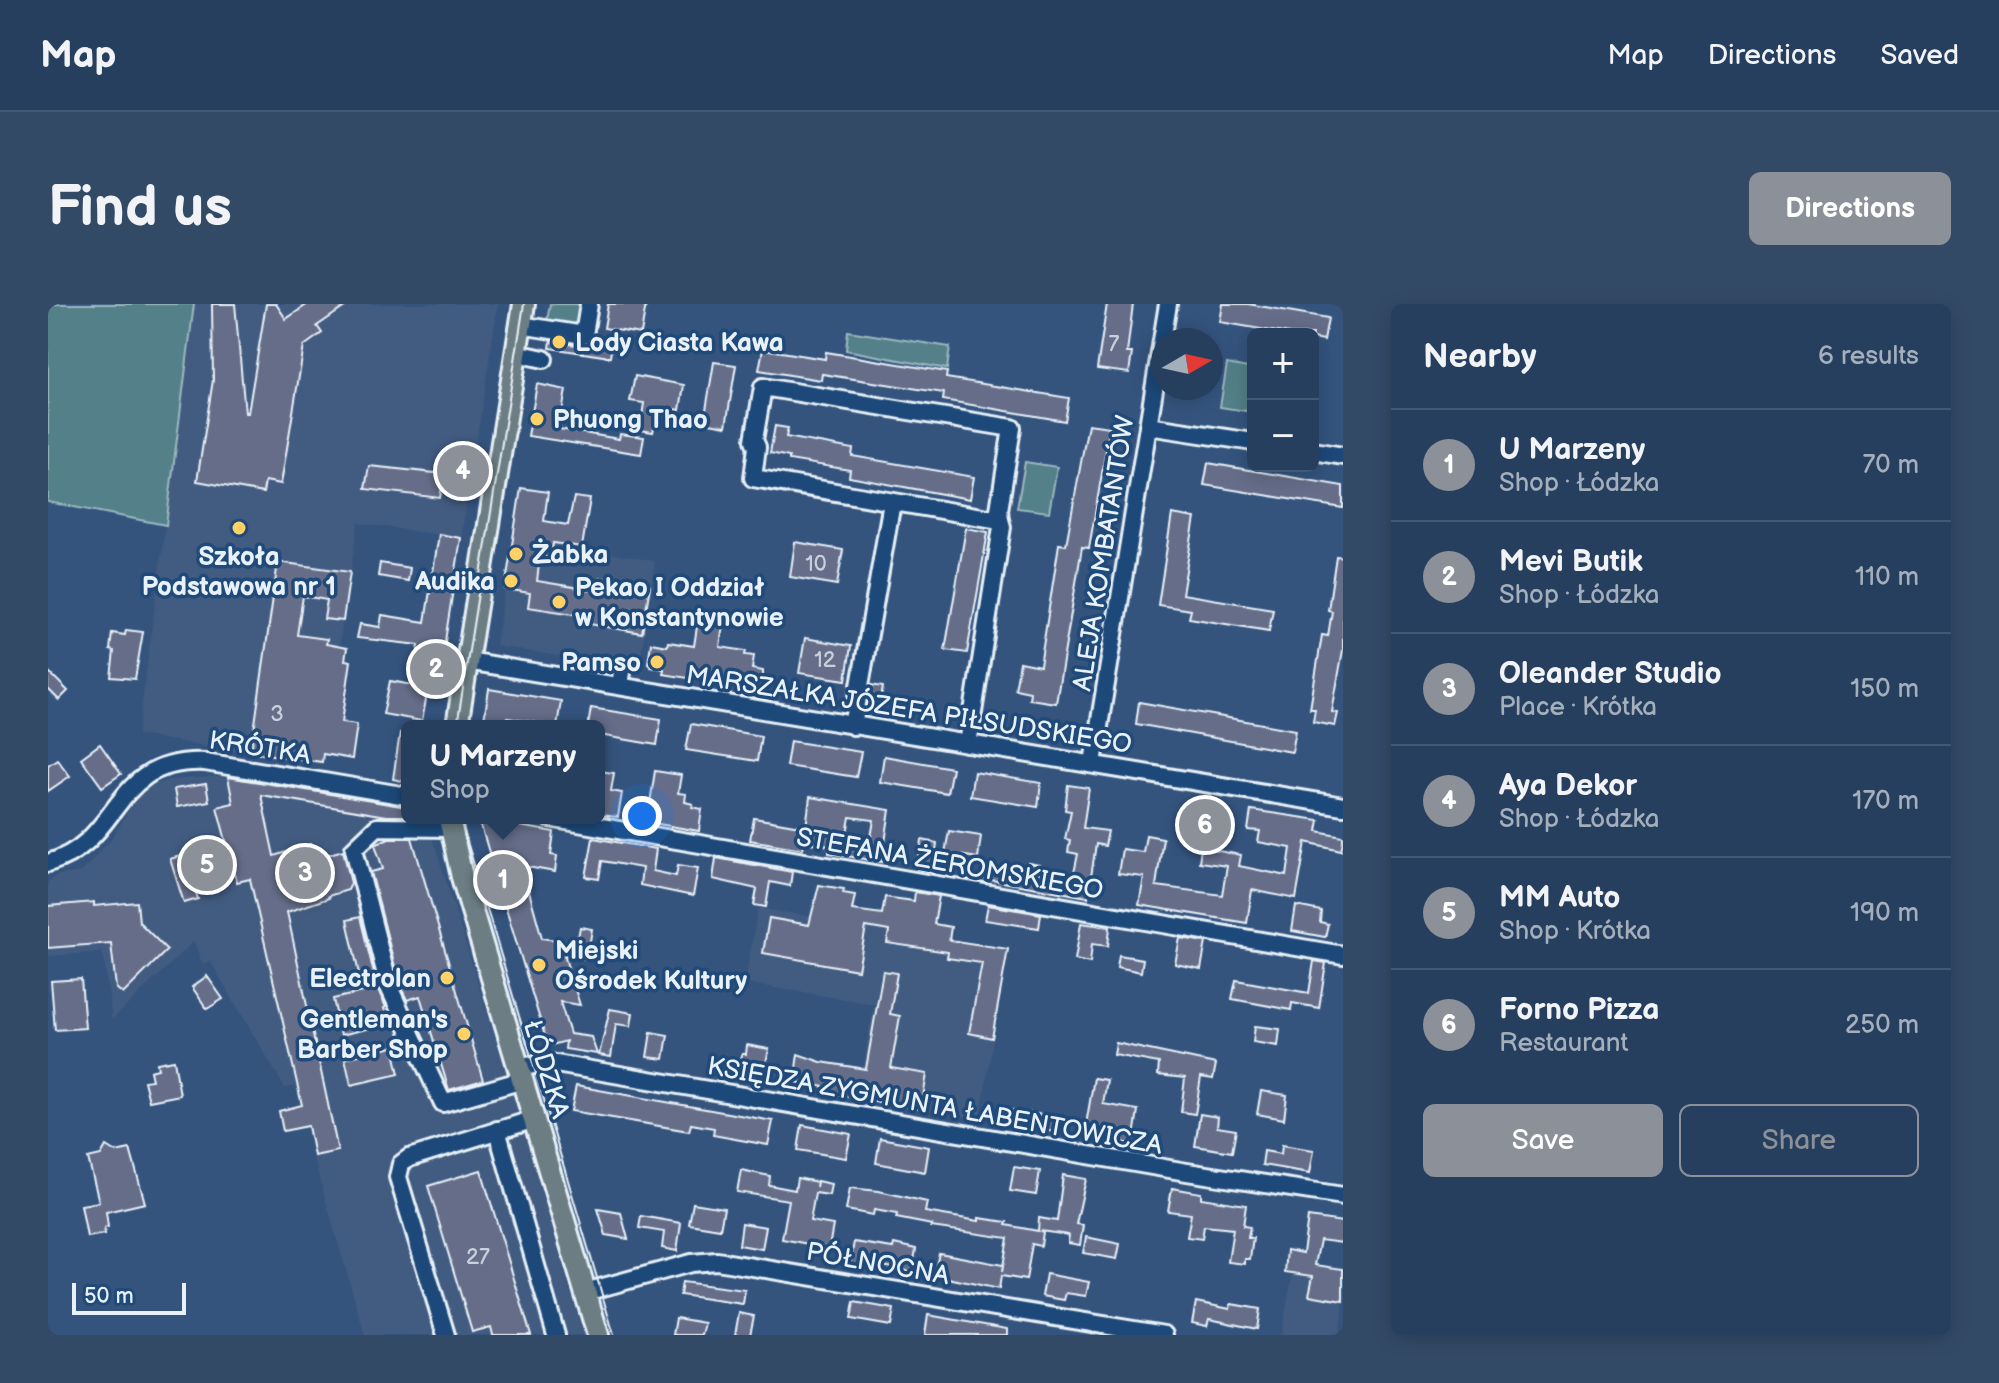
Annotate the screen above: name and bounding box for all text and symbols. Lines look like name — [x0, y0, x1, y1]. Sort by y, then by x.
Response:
text: Map — [40, 33, 116, 78]
text: Map — [1607, 39, 1664, 72]
text: Directions — [1708, 39, 1836, 72]
text: Saved — [1880, 39, 1959, 72]
button: Directions — [1749, 172, 1951, 245]
text: Find us — [48, 175, 232, 242]
place label: Lody Ciasta Kawa — [575, 328, 784, 359]
north arrow — [1151, 328, 1223, 400]
map controls — [1247, 328, 1319, 472]
button: + — [1247, 328, 1319, 400]
house number: 7 — [1109, 331, 1120, 358]
marker: Lody Ciasta Kawa — [550, 333, 568, 351]
text: Nearby — [1423, 336, 1537, 377]
text: 6 results — [1818, 341, 1919, 372]
button: − — [1247, 400, 1319, 472]
place label: Phuong Thao — [553, 405, 708, 436]
marker: Phuong Thao — [528, 410, 546, 428]
street label: ALEJA KOMBATANTÓW — [1066, 413, 1142, 693]
text: U Marzeny — [1499, 432, 1645, 468]
pin: 4 — [437, 441, 489, 501]
text: 1 — [1444, 450, 1454, 481]
text: 70 m — [1862, 450, 1919, 481]
text: Shop · Łódzka — [1499, 468, 1659, 499]
marker: Szkoła Podstawowa nr 1 — [230, 519, 248, 537]
place label: Żabka — [532, 537, 608, 571]
place label: Szkoła Podstawowa nr 1 — [142, 542, 336, 603]
text: Mevi Butik — [1499, 544, 1643, 580]
marker: Żabka — [507, 545, 525, 563]
house number: 10 — [805, 551, 827, 578]
text: 2 — [1441, 562, 1457, 593]
text: 110 m — [1855, 562, 1919, 593]
place label: Audika — [414, 567, 495, 598]
marker: Audika — [502, 572, 520, 590]
place label: Pekao I Oddział w Konstantynowie — [575, 573, 784, 634]
text: Shop · Łódzka — [1499, 580, 1659, 611]
marker: Pekao I Oddział w Konstantynowie — [550, 593, 568, 611]
pin: 2 — [410, 639, 462, 699]
house number: 12 — [814, 647, 836, 674]
place label: Pamso — [561, 648, 641, 679]
marker: Pamso — [648, 653, 666, 671]
text: Oleander Studio — [1499, 656, 1722, 692]
street label: MARSZAŁKA JÓZEFA PIŁSUDSKIEGO — [684, 659, 1134, 761]
text: 3 — [1441, 674, 1457, 705]
text: 150 m — [1850, 674, 1919, 705]
text: Place · Krótka — [1499, 692, 1657, 723]
house number: 3 — [270, 701, 284, 728]
popup — [401, 720, 605, 824]
street label: KRÓTKA — [207, 724, 313, 772]
text: U Marzeny — [430, 739, 576, 775]
text: Aya Dekor — [1499, 768, 1637, 804]
text: Shop — [430, 775, 490, 806]
text: 4 — [1441, 786, 1457, 817]
text: 170 m — [1852, 786, 1919, 817]
pin: 6 — [1179, 795, 1231, 855]
your location — [622, 796, 662, 836]
text: Shop · Łódzka — [1499, 804, 1659, 835]
street label: STEFANA ŻEROMSKIEGO — [794, 821, 1106, 907]
pin: 5 — [181, 835, 233, 895]
pin: 3 — [279, 843, 331, 903]
pin: 1 — [477, 850, 529, 910]
text: MM Auto — [1499, 880, 1620, 916]
text: 5 — [1441, 898, 1457, 929]
text: 190 m — [1850, 898, 1919, 929]
text: Shop · Krótka — [1499, 916, 1651, 947]
place label: Miejski Ośrodek Kultury — [555, 936, 747, 997]
marker: Miejski Ośrodek Kultury — [530, 956, 548, 974]
place label: Electrolan — [309, 964, 431, 995]
marker: Electrolan — [438, 969, 456, 987]
text: Forno Pizza — [1499, 992, 1659, 1028]
place label: Gentleman's Barber Shop — [297, 1005, 448, 1066]
text: 6 — [1441, 1010, 1457, 1041]
text: 250 m — [1845, 1010, 1919, 1041]
street label: ŁÓDZKA — [516, 1016, 576, 1122]
marker: Gentleman's Barber Shop — [455, 1025, 473, 1043]
text: Restaurant — [1499, 1028, 1628, 1059]
street label: KSIĘDZA ZYGMUNTA ŁABENTOWICZA — [705, 1051, 1165, 1162]
button: Save — [1423, 1104, 1663, 1177]
button: Share — [1679, 1104, 1919, 1177]
street label: PÓŁNOCNA — [804, 1236, 952, 1292]
house number: 27 — [466, 1244, 490, 1271]
scale bar — [72, 1279, 186, 1315]
text: 50 m — [84, 1283, 134, 1310]

